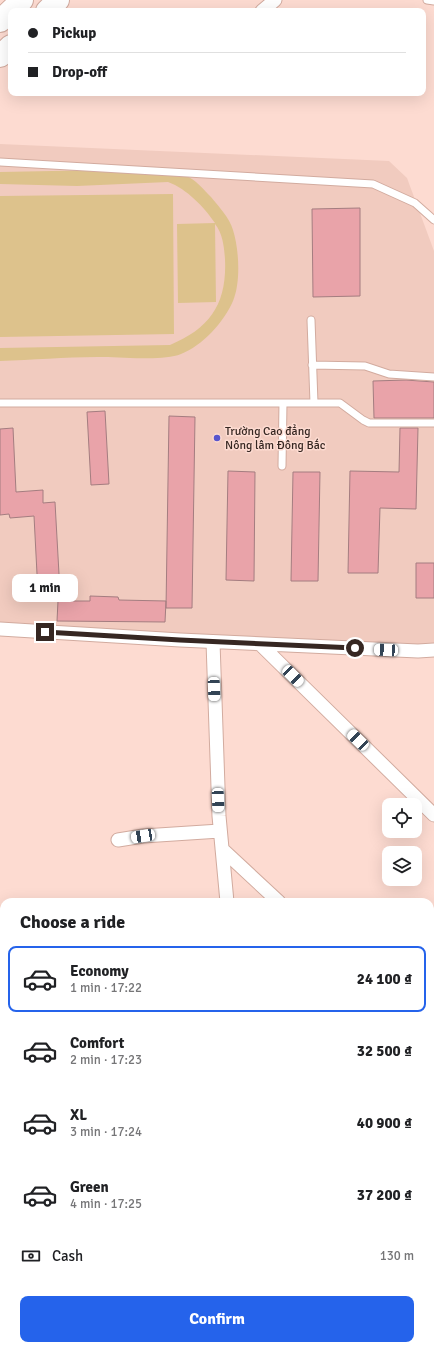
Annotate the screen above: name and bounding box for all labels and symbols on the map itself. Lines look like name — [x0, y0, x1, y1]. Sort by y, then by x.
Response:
place label: Trường Cao đẳng Nông lâm Đông Bắc — [225, 424, 326, 453]
marker: Trường Cao đẳng Nông lâm Đông Bắc — [212, 433, 222, 443]
callout: 1 min — [12, 574, 78, 602]
route end — [36, 623, 54, 641]
route start — [346, 639, 364, 657]
car — [374, 643, 398, 657]
car — [280, 663, 306, 689]
car — [208, 677, 220, 701]
car — [345, 727, 371, 753]
car — [212, 788, 224, 812]
car — [130, 828, 156, 844]

